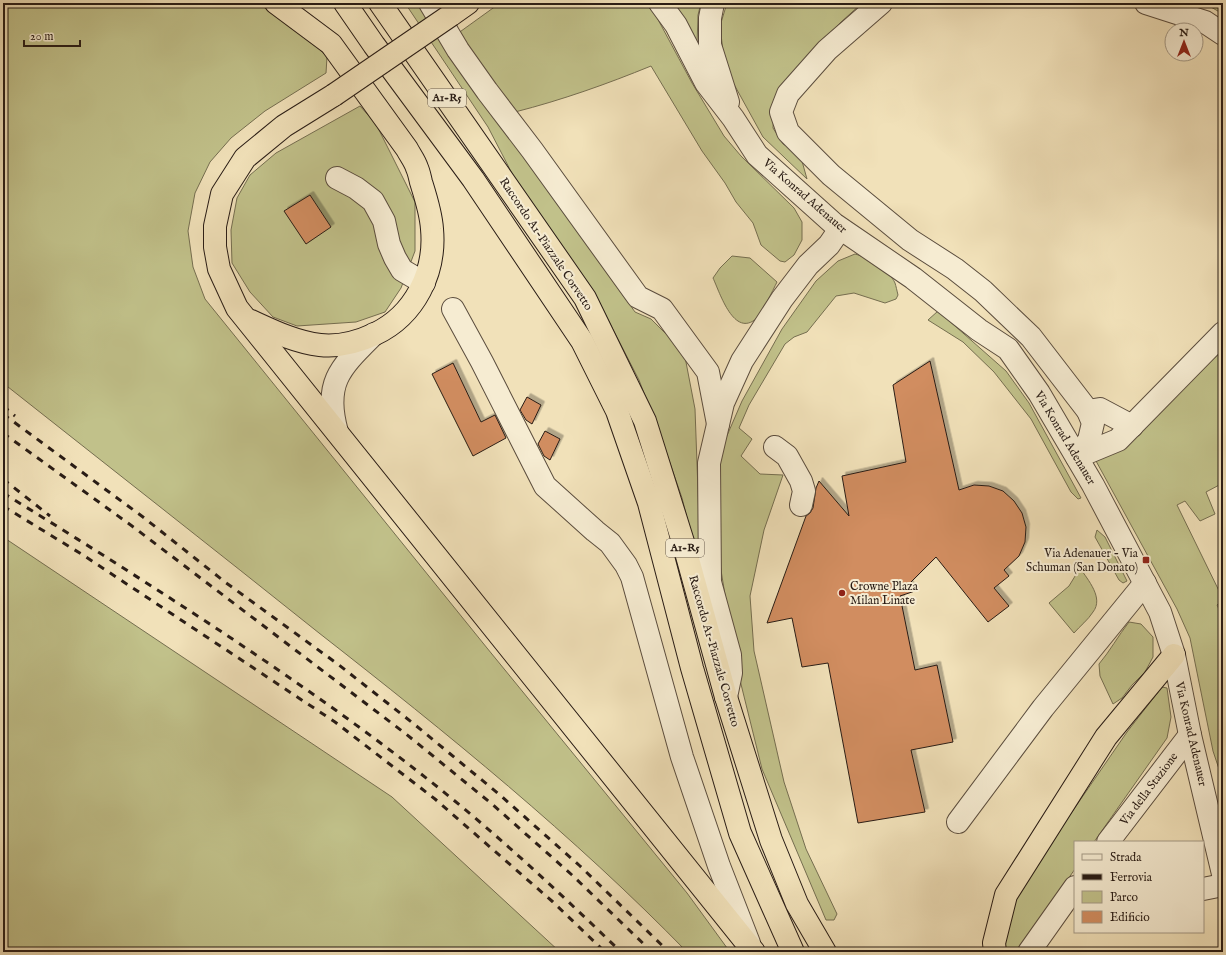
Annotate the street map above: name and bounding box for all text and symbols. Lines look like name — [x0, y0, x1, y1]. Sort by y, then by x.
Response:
scale bar — [24, 22, 80, 48]
north arrow — [1164, 22, 1204, 62]
text: N — [1178, 26, 1189, 40]
text: 20 m — [30, 29, 53, 44]
road number: A1-R5 — [428, 89, 466, 107]
street label: Via Konrad Adenauer — [759, 155, 851, 237]
street label: Raccordo A1-Piazzale Corvetto — [496, 175, 596, 314]
street label: Via Konrad Adenauer — [1031, 388, 1099, 488]
road number: A1-R5 — [666, 539, 704, 557]
place label: Via Adenauer - Via Schuman (San Donato) — [1026, 546, 1139, 575]
marker: Via Adenauer - Via Schuman (San Donato) — [1141, 555, 1151, 565]
street label: Raccordo A1-Piazzale Corvetto — [685, 574, 743, 729]
place label: Crowne Plaza Milan Linate — [850, 579, 919, 608]
marker: Crowne Plaza Milan Linate — [837, 588, 847, 598]
street label: Via Konrad Adenauer — [1171, 679, 1210, 788]
street label: Via della Stazione — [1116, 749, 1182, 829]
legend — [1074, 841, 1204, 933]
text: Strada — [1110, 850, 1142, 865]
text: Ferrovia — [1110, 870, 1153, 885]
text: Parco — [1110, 890, 1139, 905]
text: Edificio — [1110, 910, 1150, 925]

